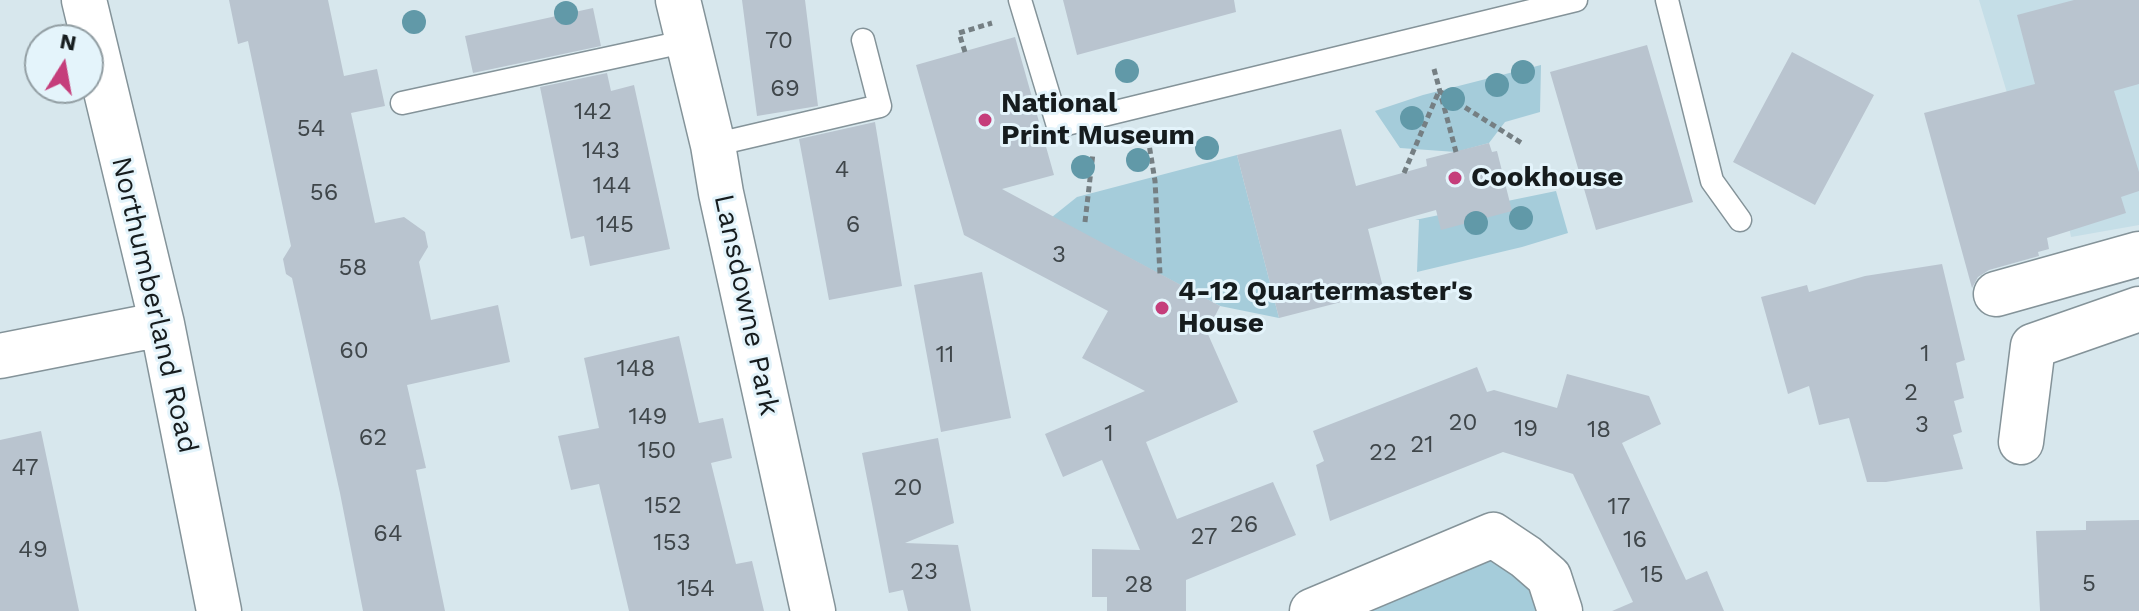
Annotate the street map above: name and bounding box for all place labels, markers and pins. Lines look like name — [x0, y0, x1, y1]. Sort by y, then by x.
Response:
place label: National Print Museum — [1001, 87, 1195, 153]
marker: National Print Museum — [976, 111, 994, 129]
place label: Cookhouse — [1471, 161, 1624, 195]
marker: Cookhouse — [1446, 169, 1464, 187]
place label: 4-12 Quartermaster's House — [1178, 275, 1473, 341]
marker: 4-12 Quartermaster's House — [1153, 299, 1171, 317]

